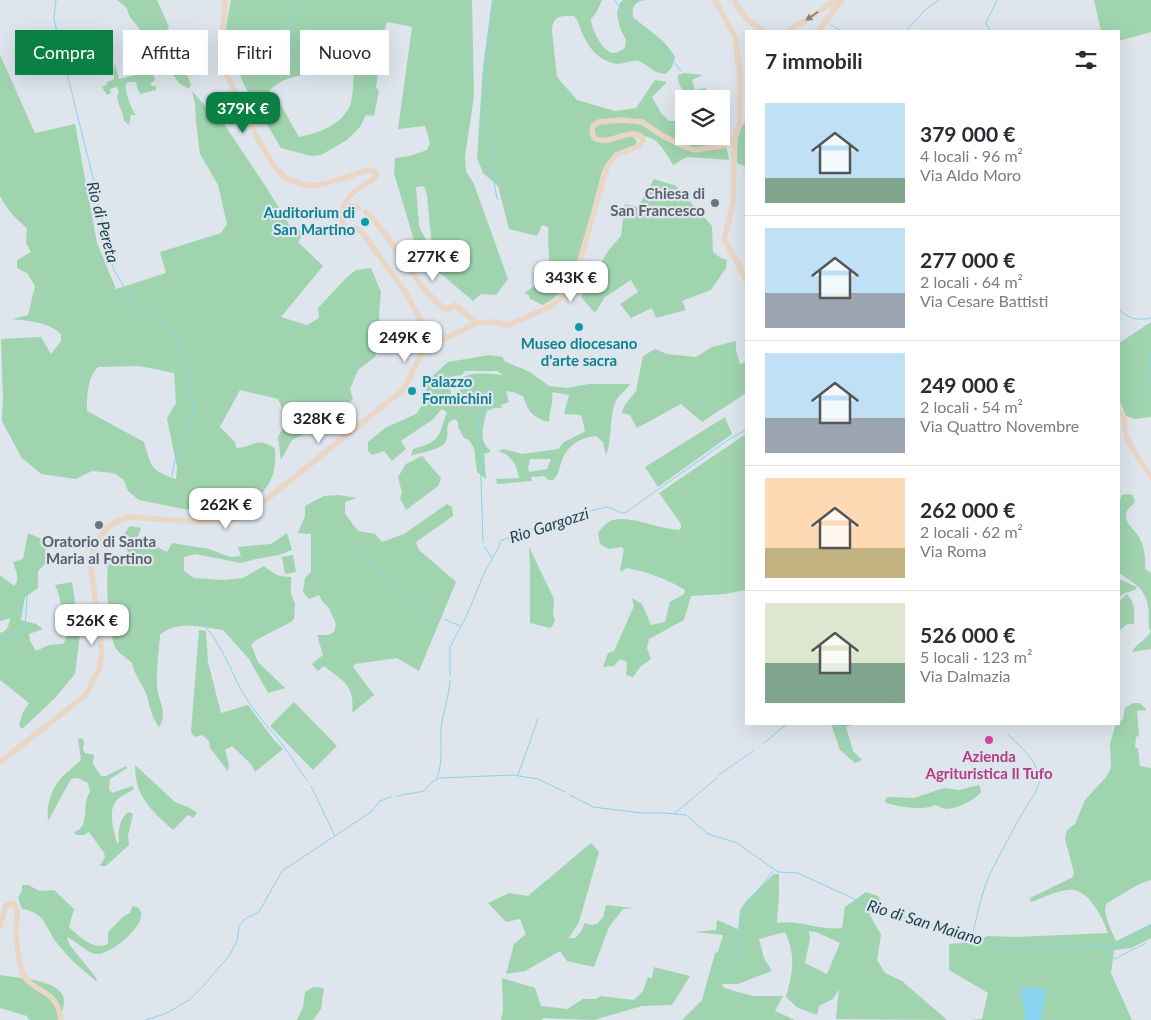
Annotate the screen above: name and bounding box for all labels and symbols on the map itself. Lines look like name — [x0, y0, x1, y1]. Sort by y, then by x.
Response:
one-way arrow — [805, 11, 819, 21]
pin: 379K € — [202, 92, 284, 134]
water label: Rio di Pereta — [83, 179, 123, 265]
place label: Chiesa di San Francesco — [610, 184, 705, 219]
marker: Chiesa di San Francesco — [709, 197, 721, 209]
place label: Auditorium di San Martino — [262, 203, 355, 238]
marker: Auditorium di San Martino — [359, 216, 371, 228]
pin: 277K € — [392, 240, 474, 282]
pin: 343K € — [530, 260, 612, 303]
pin: 249K € — [364, 320, 446, 363]
marker: Museo diocesano d'arte sacra — [573, 321, 585, 333]
place label: Museo diocesano d'arte sacra — [521, 334, 638, 369]
place label: Palazzo Formichini — [422, 372, 492, 407]
marker: Palazzo Formichini — [406, 385, 418, 397]
pin: 328K € — [278, 402, 360, 444]
pin: 262K € — [185, 488, 267, 530]
water label: Rio Gargozzi — [507, 503, 591, 546]
marker: Oratorio di Santa Maria al Fortino — [93, 519, 105, 531]
place label: Oratorio di Santa Maria al Fortino — [42, 532, 156, 567]
pin: 526K € — [51, 604, 133, 646]
marker: Azienda Agrituristica Il Tufo — [983, 734, 995, 746]
place label: Azienda Agrituristica Il Tufo — [924, 747, 1053, 782]
water label: Rio di San Maiano — [865, 895, 985, 948]

